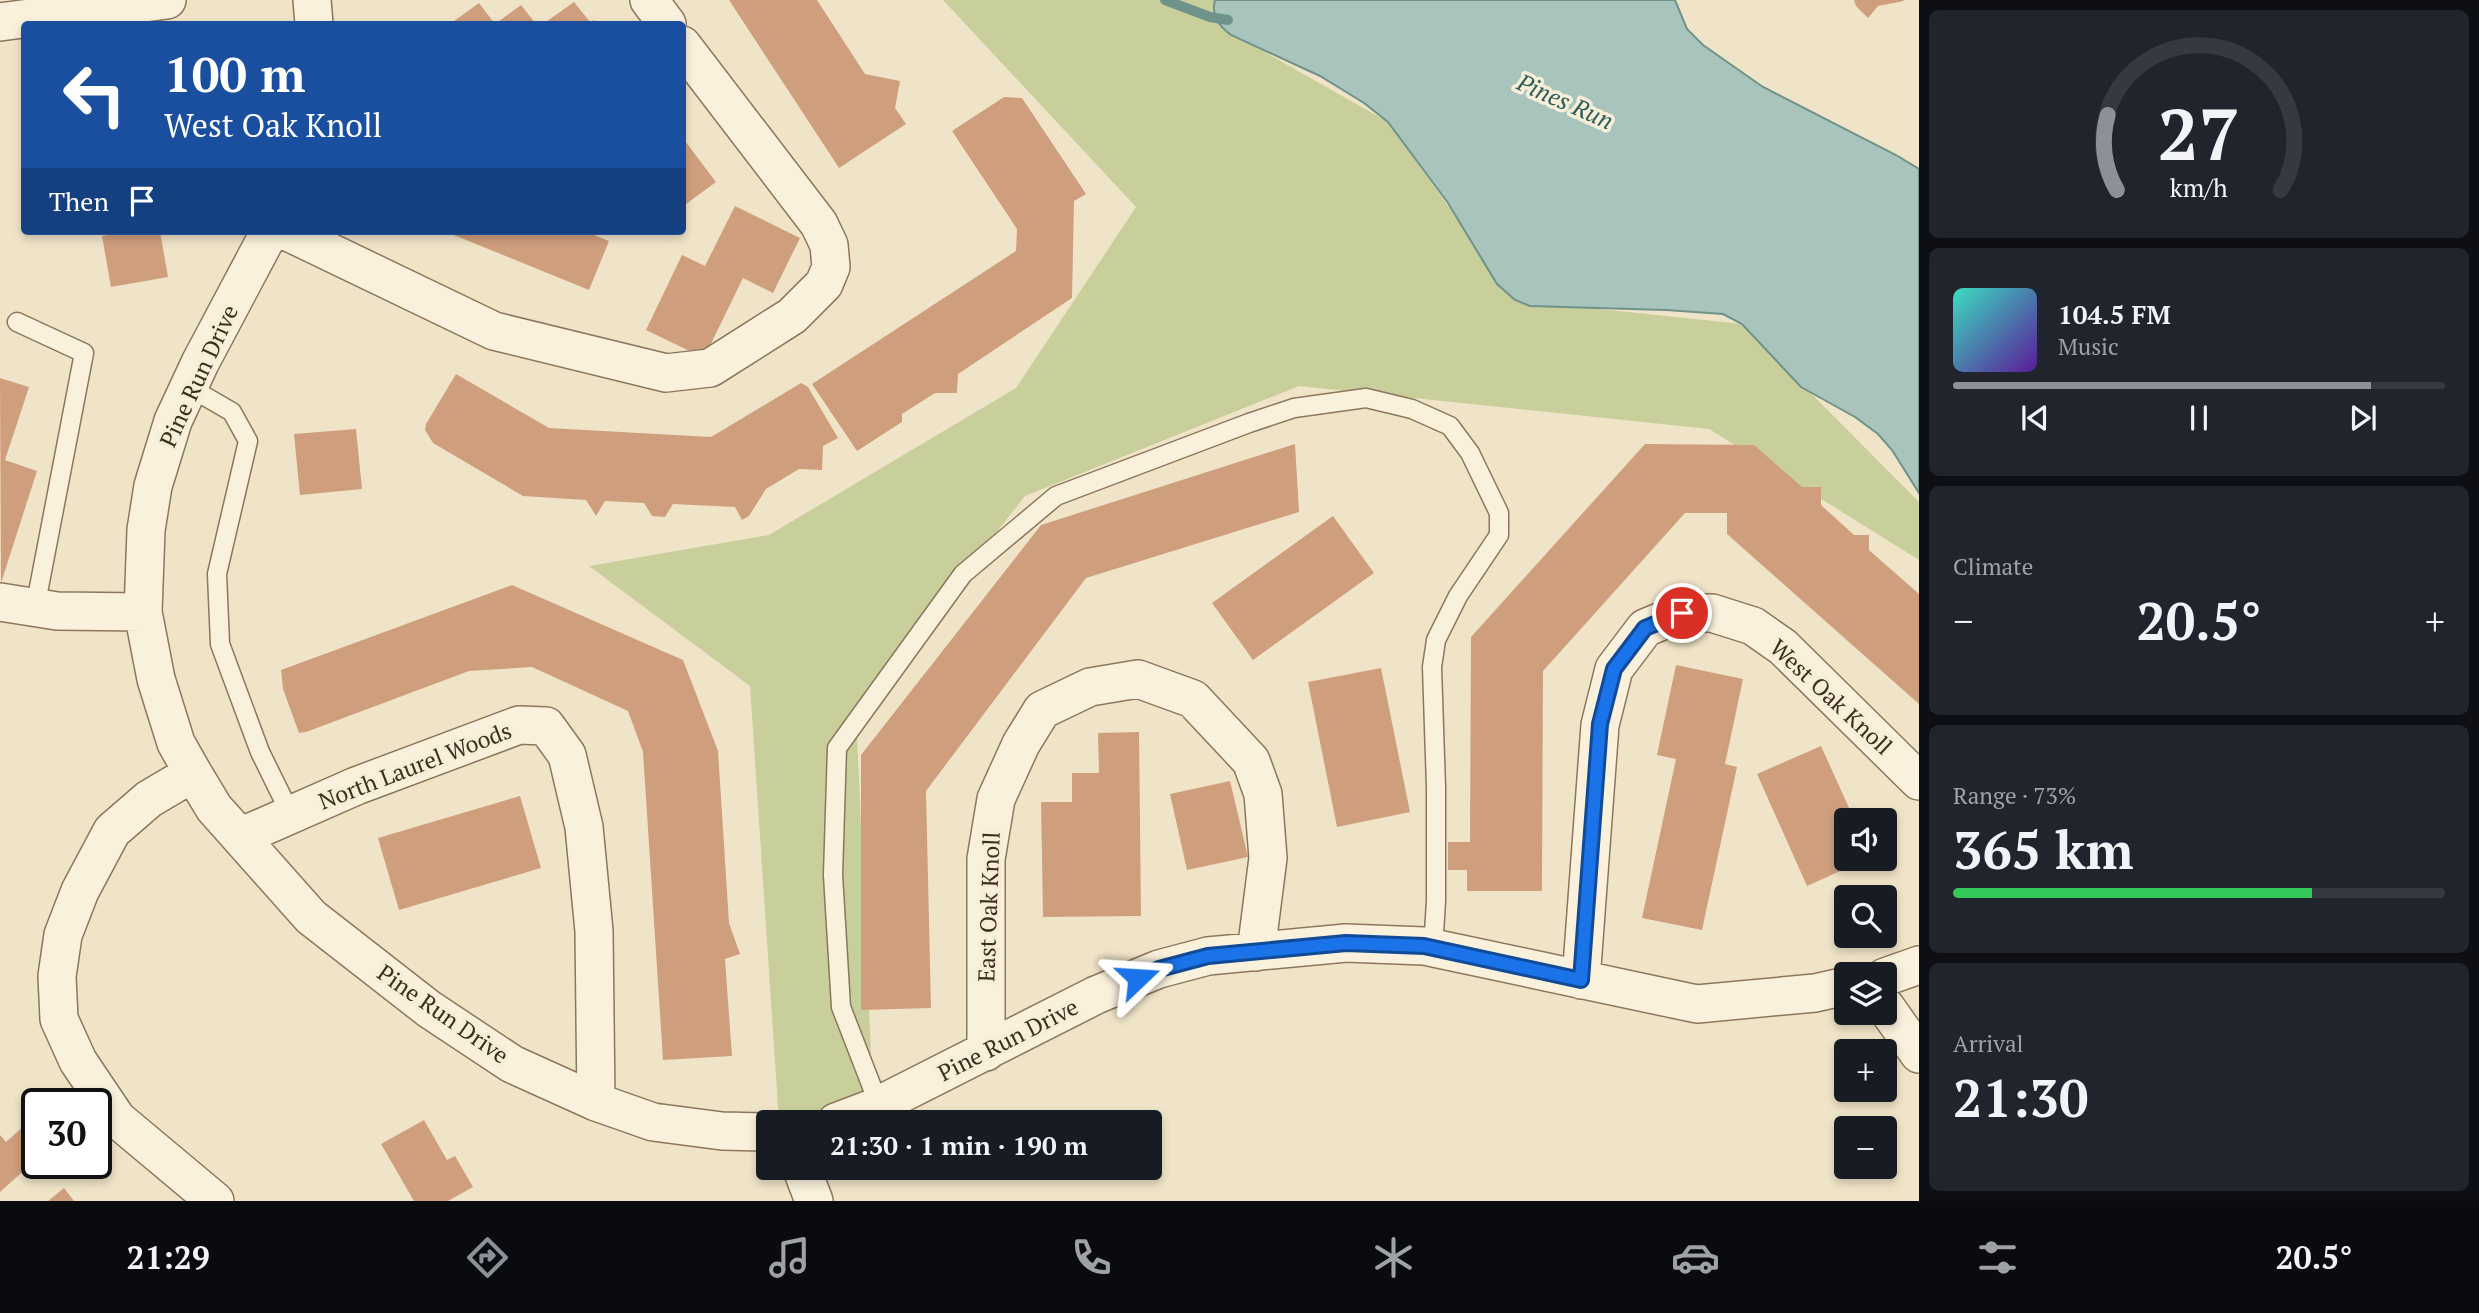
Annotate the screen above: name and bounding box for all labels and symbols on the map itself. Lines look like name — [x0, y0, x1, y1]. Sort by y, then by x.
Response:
water label: Pines Run — [1511, 65, 1619, 136]
street label: Pine Run Drive — [152, 300, 245, 452]
pin — [1652, 583, 1712, 643]
street label: West Oak Knoll — [1763, 632, 1899, 761]
street label: North Laurel Woods — [314, 714, 516, 817]
street label: East Oak Knoll — [970, 831, 1007, 983]
position arrow — [1101, 941, 1175, 1015]
street label: Pine Run Drive — [372, 957, 515, 1070]
street label: Pine Run Drive — [932, 991, 1083, 1088]
speed limit sign: 30 — [21, 1088, 112, 1179]

